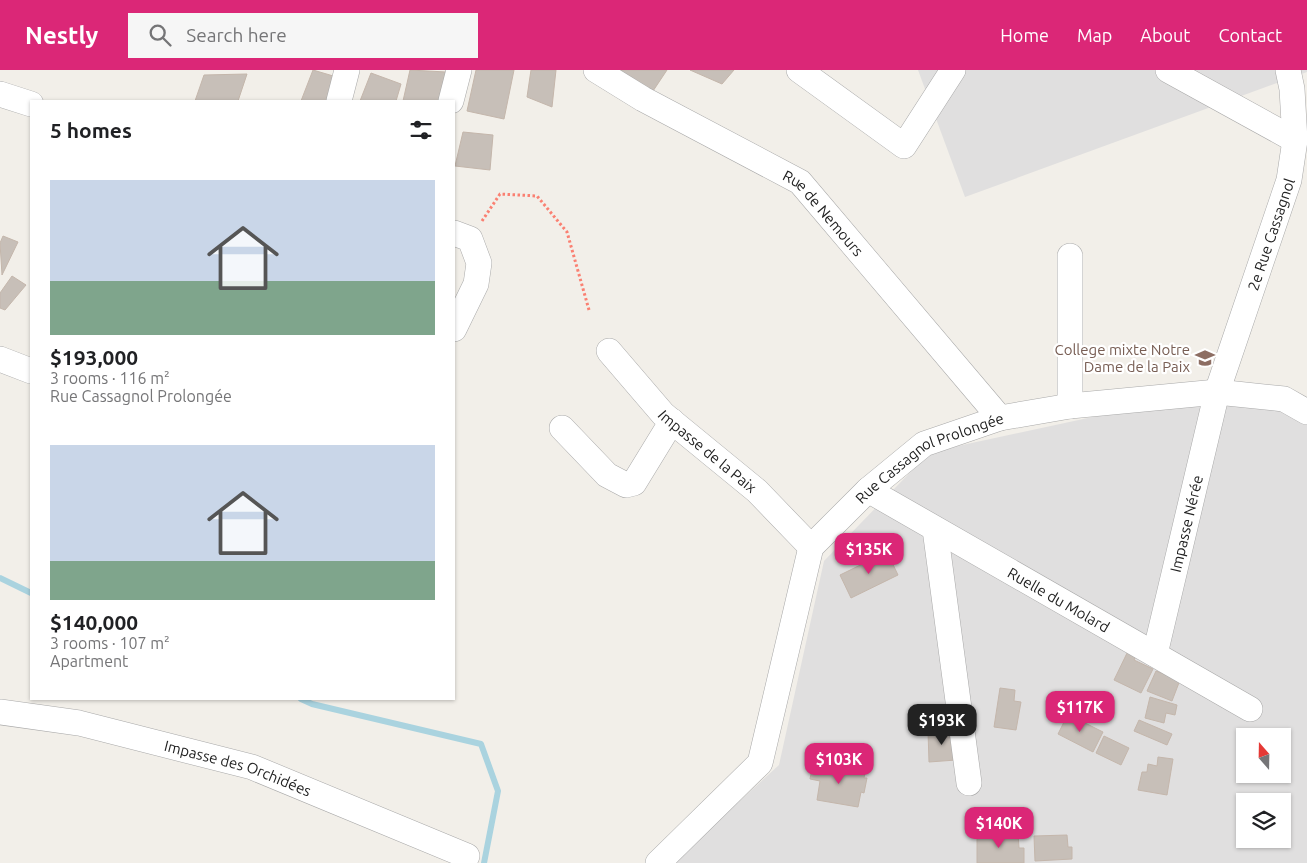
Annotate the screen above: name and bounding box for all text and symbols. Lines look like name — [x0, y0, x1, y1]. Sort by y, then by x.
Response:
search box — [128, 13, 478, 58]
icon: search — [146, 21, 174, 49]
text: Nestly — [25, 22, 98, 49]
text: Search here — [186, 24, 287, 46]
text: Home — [1000, 25, 1049, 45]
text: Map — [1077, 25, 1112, 45]
text: About — [1140, 25, 1190, 45]
text: Contact — [1218, 25, 1282, 45]
icon: filters — [407, 116, 435, 144]
text: 5 homes — [50, 118, 132, 142]
street label: Rue de Nemours — [780, 166, 867, 259]
street label: 2e Rue Cassagnol — [1244, 176, 1298, 292]
icon: home — [198, 213, 288, 303]
place label: College mixte Notre Dame de la Paix — [1054, 341, 1190, 375]
text: $193,000 — [50, 345, 138, 369]
school or university icon: College mixte Notre Dame de la Paix — [1194, 347, 1216, 369]
text: 3 rooms · 116 m² — [50, 369, 170, 387]
text: Rue Cassagnol Prolongée — [50, 387, 232, 405]
street label: Impasse de la Paix — [655, 406, 761, 496]
street label: Rue Cassagnol Prolongée — [852, 409, 1006, 506]
street label: Impasse Nérée — [1166, 473, 1206, 574]
icon: home — [198, 478, 288, 568]
pin: $135K — [834, 532, 904, 575]
text: $135K — [846, 540, 892, 558]
street label: Ruelle du Molard — [1005, 564, 1113, 635]
text: $140,000 — [50, 610, 138, 634]
text: 3 rooms · 107 m² — [50, 634, 170, 652]
text: Apartment — [50, 652, 128, 670]
pin: $117K — [1045, 690, 1115, 733]
text: $117K — [1057, 698, 1103, 716]
pin: $193K — [907, 704, 977, 746]
text: $193K — [919, 711, 965, 729]
north arrow — [1236, 728, 1291, 782]
map controls — [1236, 728, 1291, 848]
street label: Impasse des Orchidées — [163, 737, 314, 799]
pin: $103K — [804, 742, 874, 785]
text: $103K — [816, 750, 862, 768]
button: layers — [1236, 793, 1291, 848]
pin: $140K — [964, 806, 1034, 849]
text: $140K — [976, 814, 1022, 832]

